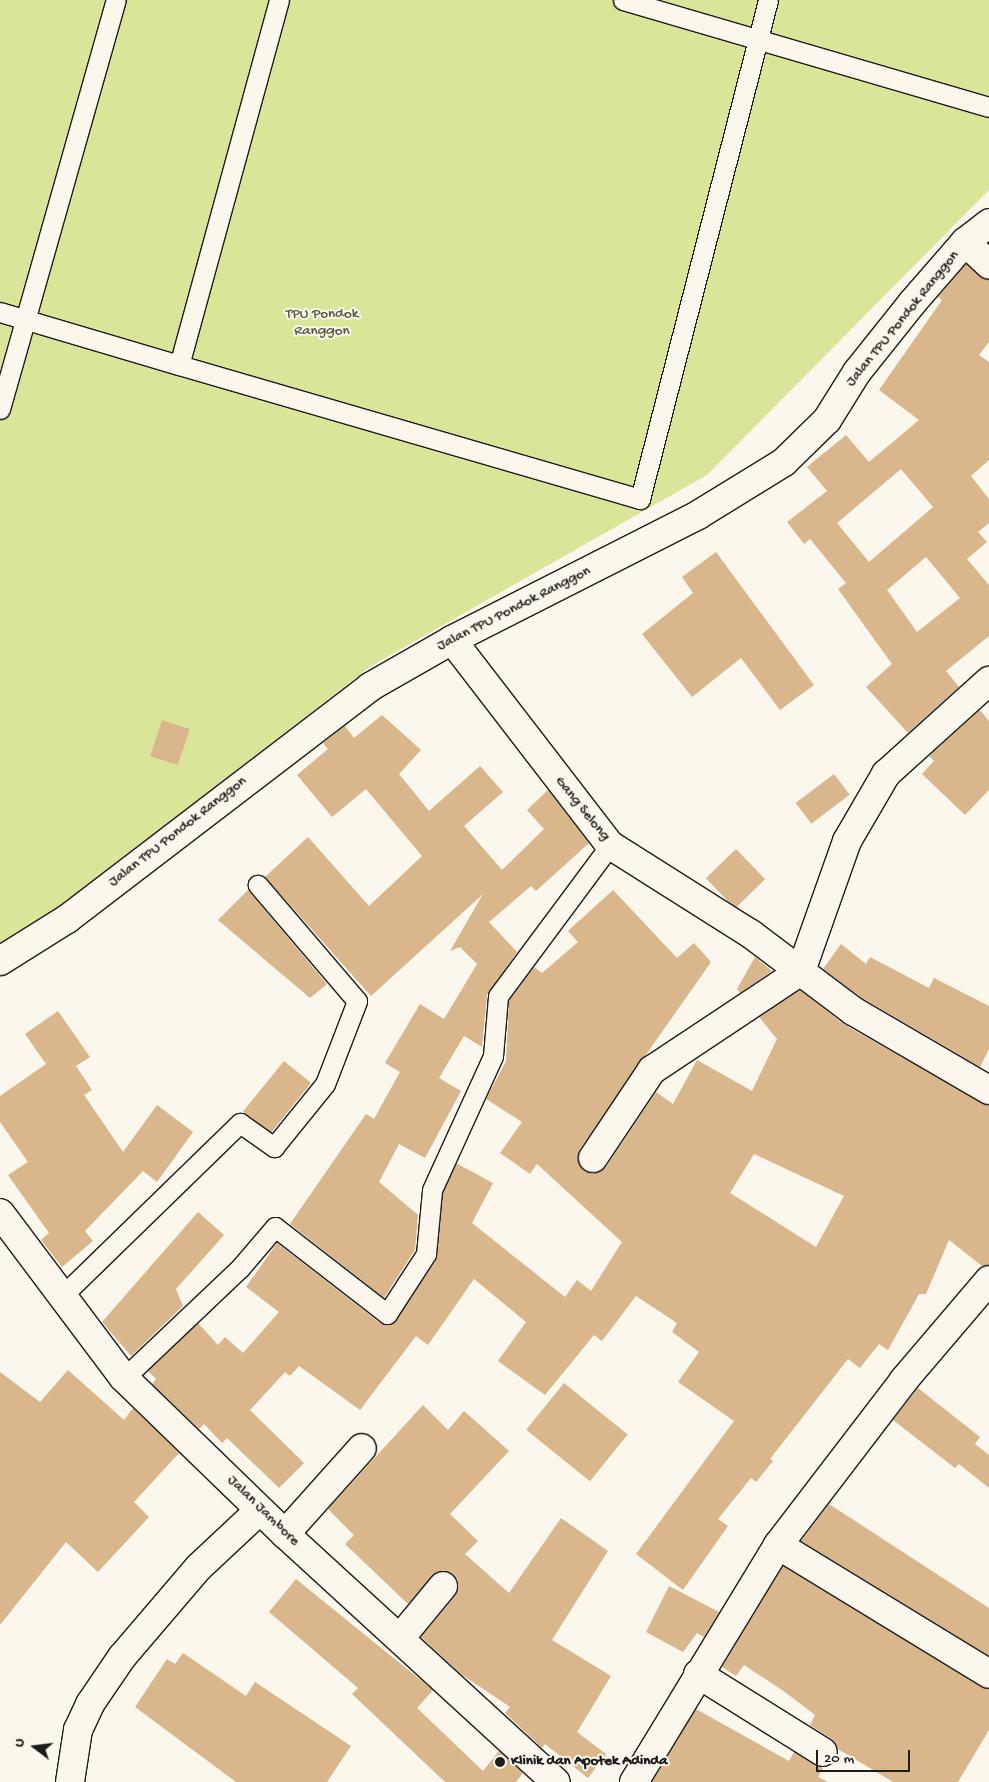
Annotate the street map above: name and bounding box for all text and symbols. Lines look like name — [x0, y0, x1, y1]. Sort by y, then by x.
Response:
street label: Jalan TPU Pondok Ranggon — [842, 247, 964, 391]
park label: TPU Pondok Ranggon — [286, 305, 358, 340]
street label: Jalan TPU Pondok Ranggon — [434, 562, 594, 656]
street label: Jalan TPU Pondok Ranggon — [105, 773, 251, 891]
street label: Gang Selong — [550, 773, 614, 845]
street label: Jalan Jambore — [223, 1472, 303, 1550]
north arrow — [10, 1722, 60, 1772]
text: U — [11, 1737, 29, 1749]
scale bar — [819, 1740, 913, 1772]
text: 20 m — [824, 1750, 854, 1768]
place label: Klinik dan Apotek Adinda — [511, 1753, 667, 1771]
marker: Klinik dan Apotek Adinda — [493, 1755, 507, 1769]

